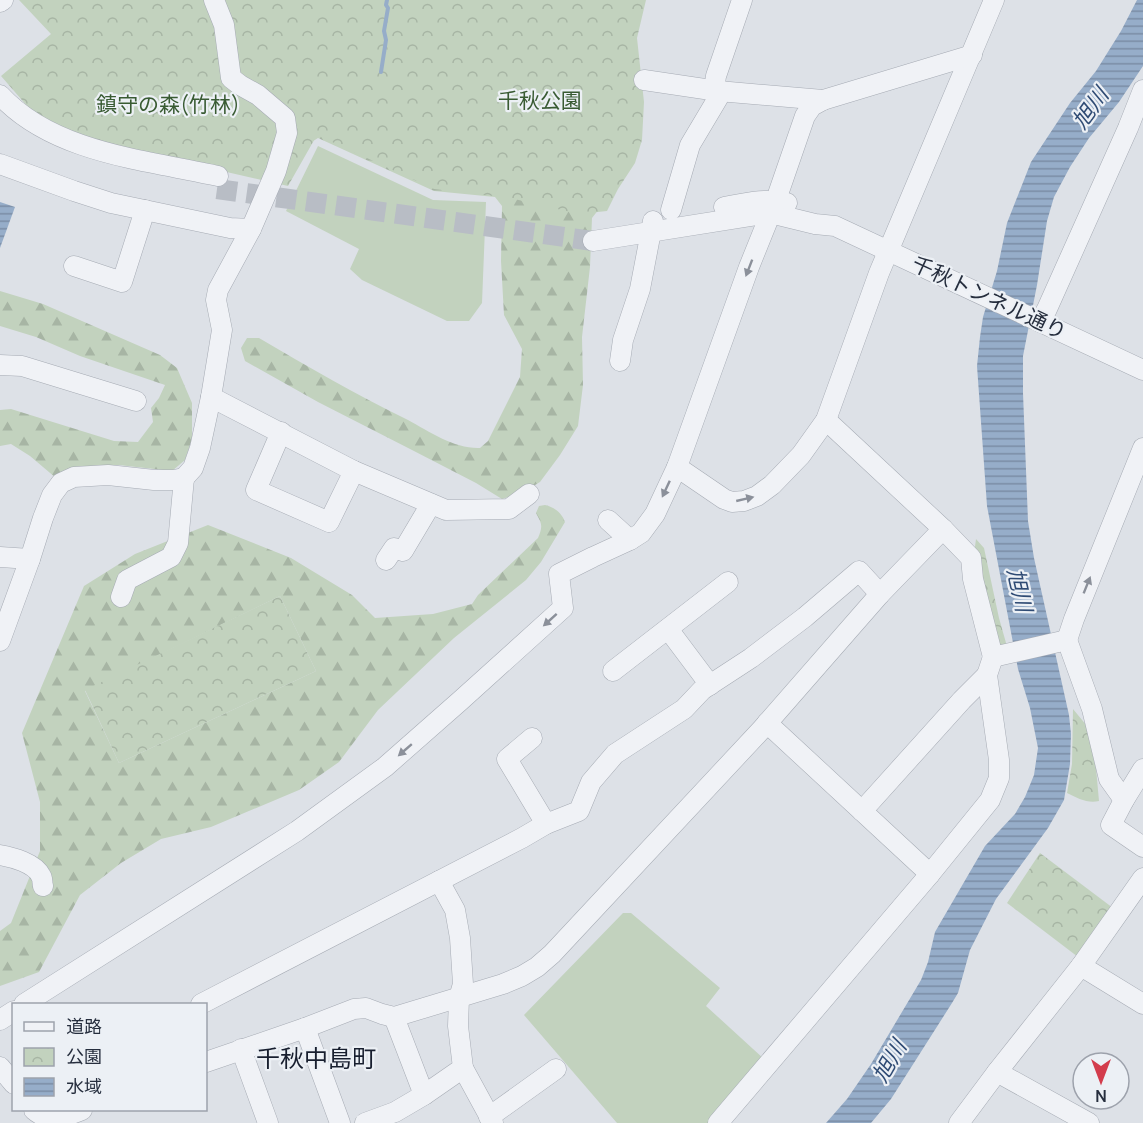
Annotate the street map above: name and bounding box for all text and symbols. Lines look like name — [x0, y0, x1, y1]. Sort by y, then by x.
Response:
water label: 旭川 — [1065, 80, 1116, 135]
park label: 千秋公園 — [498, 86, 582, 114]
park label: 鎮守の森(竹林) — [96, 90, 240, 118]
street label: 千秋トンネル通り — [908, 249, 1071, 345]
one-way arrow — [744, 259, 754, 277]
one-way arrow — [662, 481, 671, 498]
one-way arrow — [736, 494, 755, 504]
water label: 旭川 — [1000, 565, 1040, 617]
one-way arrow — [1082, 576, 1092, 594]
one-way arrow — [542, 613, 557, 627]
one-way arrow — [397, 743, 412, 757]
legend — [12, 1003, 207, 1111]
text: 道路 — [66, 1014, 102, 1038]
water label: 旭川 — [865, 1033, 914, 1088]
district label: 千秋中島町 — [256, 1041, 376, 1074]
text: 公園 — [66, 1044, 102, 1068]
north arrow — [1071, 1051, 1131, 1111]
text: 水域 — [66, 1074, 102, 1098]
text: N — [1095, 1085, 1107, 1107]

